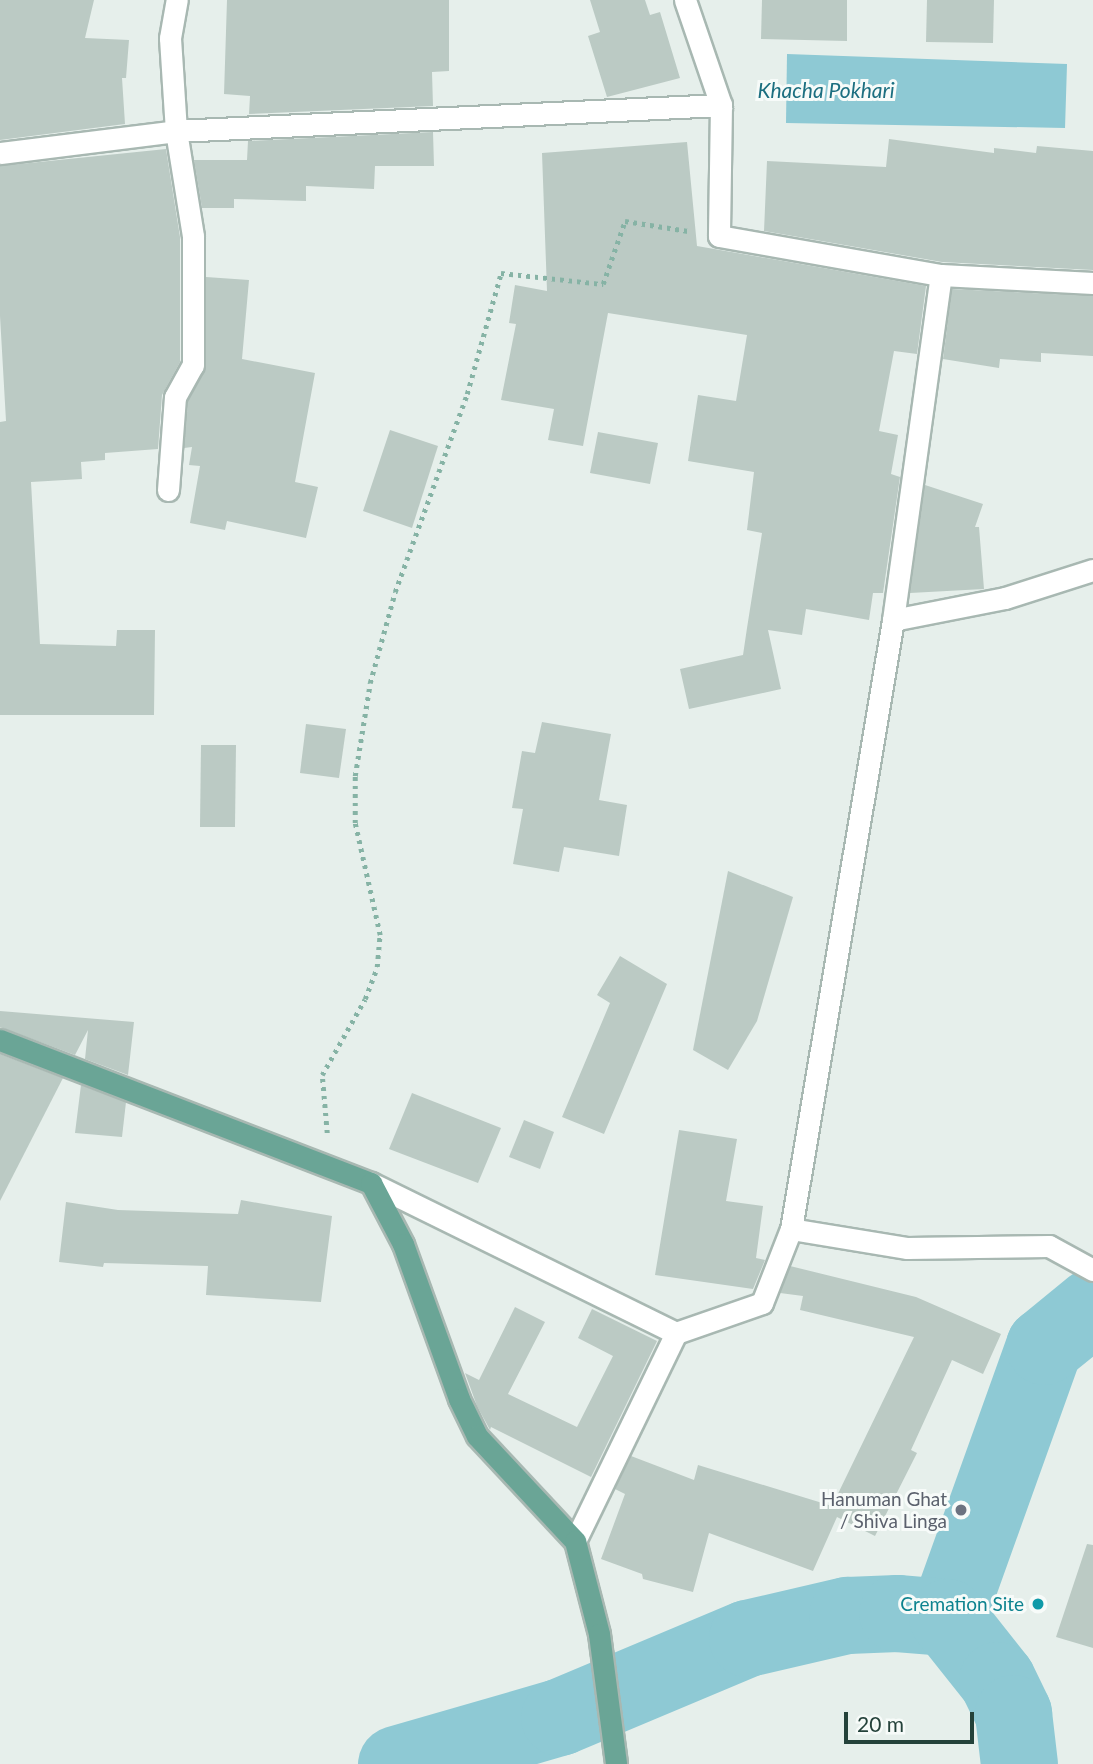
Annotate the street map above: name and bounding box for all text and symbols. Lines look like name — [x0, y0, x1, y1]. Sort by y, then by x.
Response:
water label: Khacha Pokhari — [757, 77, 895, 103]
place label: Hanuman Ghat / Shiva Linga — [821, 1488, 947, 1532]
marker: Hanuman Ghat / Shiva Linga — [953, 1502, 969, 1518]
place label: Cremation Site — [900, 1593, 1024, 1615]
marker: Cremation Site — [1030, 1596, 1046, 1612]
scale bar — [848, 1698, 978, 1742]
text: 20 m — [857, 1711, 904, 1736]

